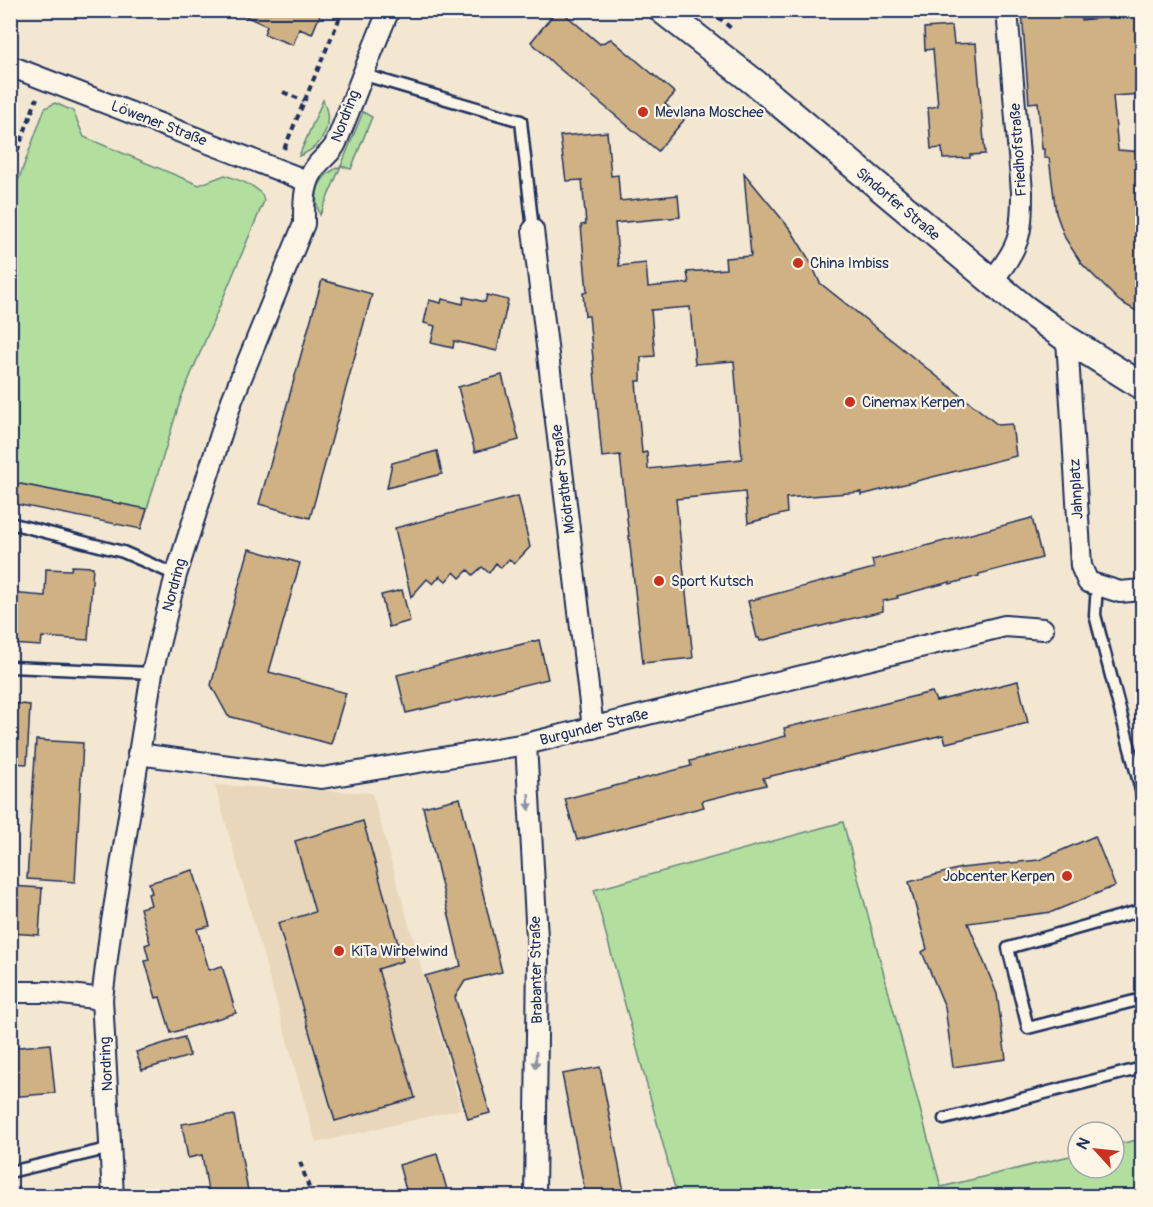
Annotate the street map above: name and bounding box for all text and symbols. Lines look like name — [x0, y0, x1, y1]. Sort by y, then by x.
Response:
street label: Nordring — [327, 87, 364, 145]
street label: Löwener Straße — [108, 96, 210, 151]
street label: Friedhofstraße — [1006, 102, 1031, 197]
place label: Mevlana Moschee — [655, 103, 764, 122]
marker: Mevlana Moschee — [636, 105, 650, 119]
street label: Sindorfer Straße — [852, 164, 944, 246]
place label: China Imbiss — [810, 254, 889, 273]
marker: China Imbiss — [791, 256, 805, 270]
place label: Cinemax Kerpen — [862, 393, 965, 412]
marker: Cinemax Kerpen — [843, 395, 857, 409]
street label: Mödrather Straße — [547, 423, 580, 535]
street label: Jahnplatz — [1065, 458, 1088, 520]
street label: Nordring — [158, 556, 191, 614]
place label: Sport Kutsch — [671, 572, 754, 591]
marker: Sport Kutsch — [652, 574, 666, 588]
street label: Burgunder Straße — [538, 705, 651, 750]
one-way arrow — [525, 792, 534, 811]
place label: Jobcenter Kerpen — [943, 867, 1055, 886]
marker: Jobcenter Kerpen — [1060, 869, 1074, 883]
street label: Brabanter Straße — [526, 915, 547, 1024]
place label: KiTa Wirbelwind — [351, 942, 448, 961]
marker: KiTa Wirbelwind — [332, 944, 346, 958]
street label: Nordring — [96, 1036, 117, 1092]
one-way arrow — [531, 1050, 540, 1069]
north arrow — [1066, 1120, 1126, 1180]
text: N — [1072, 1134, 1095, 1153]

